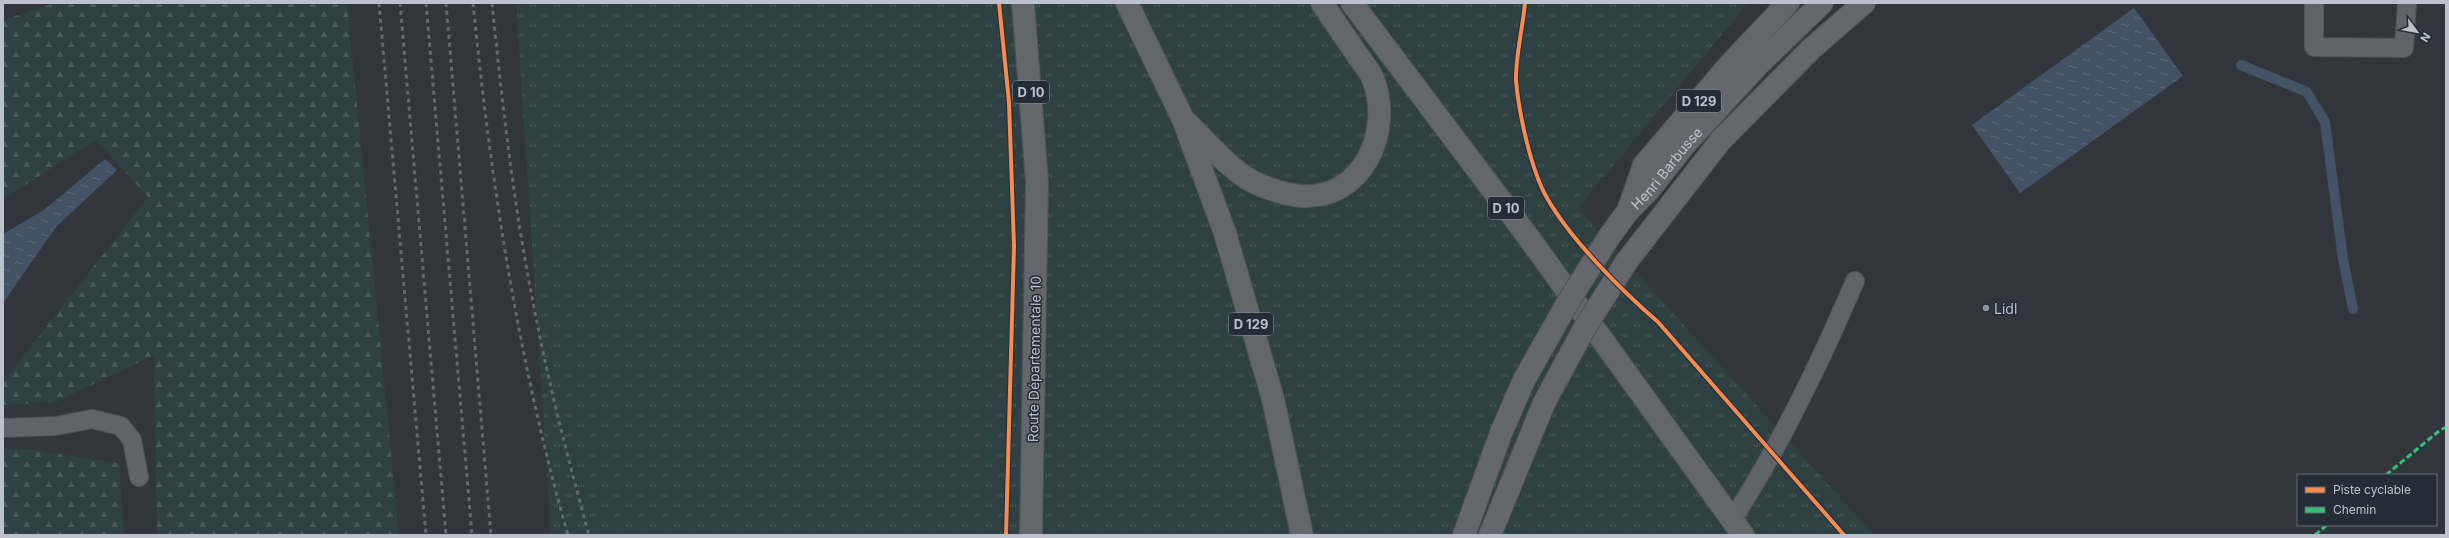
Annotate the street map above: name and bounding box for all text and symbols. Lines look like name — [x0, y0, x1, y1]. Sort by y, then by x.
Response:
north arrow — [2397, 12, 2437, 52]
text: N — [2417, 30, 2434, 45]
road number: D 10 — [1013, 81, 1049, 103]
road number: D 129 — [1677, 90, 1721, 112]
street label: Henri Barbusse — [1627, 123, 1705, 212]
road number: D 10 — [1488, 197, 1524, 219]
street label: Route Départementale 10 — [1024, 276, 1044, 442]
place label: Lidl — [1994, 300, 2017, 317]
marker: Lidl — [1981, 303, 1991, 313]
road number: D 129 — [1229, 313, 1273, 335]
legend — [2297, 474, 2437, 526]
text: Piste cyclable — [2333, 482, 2411, 497]
text: Chemin — [2333, 502, 2376, 517]

